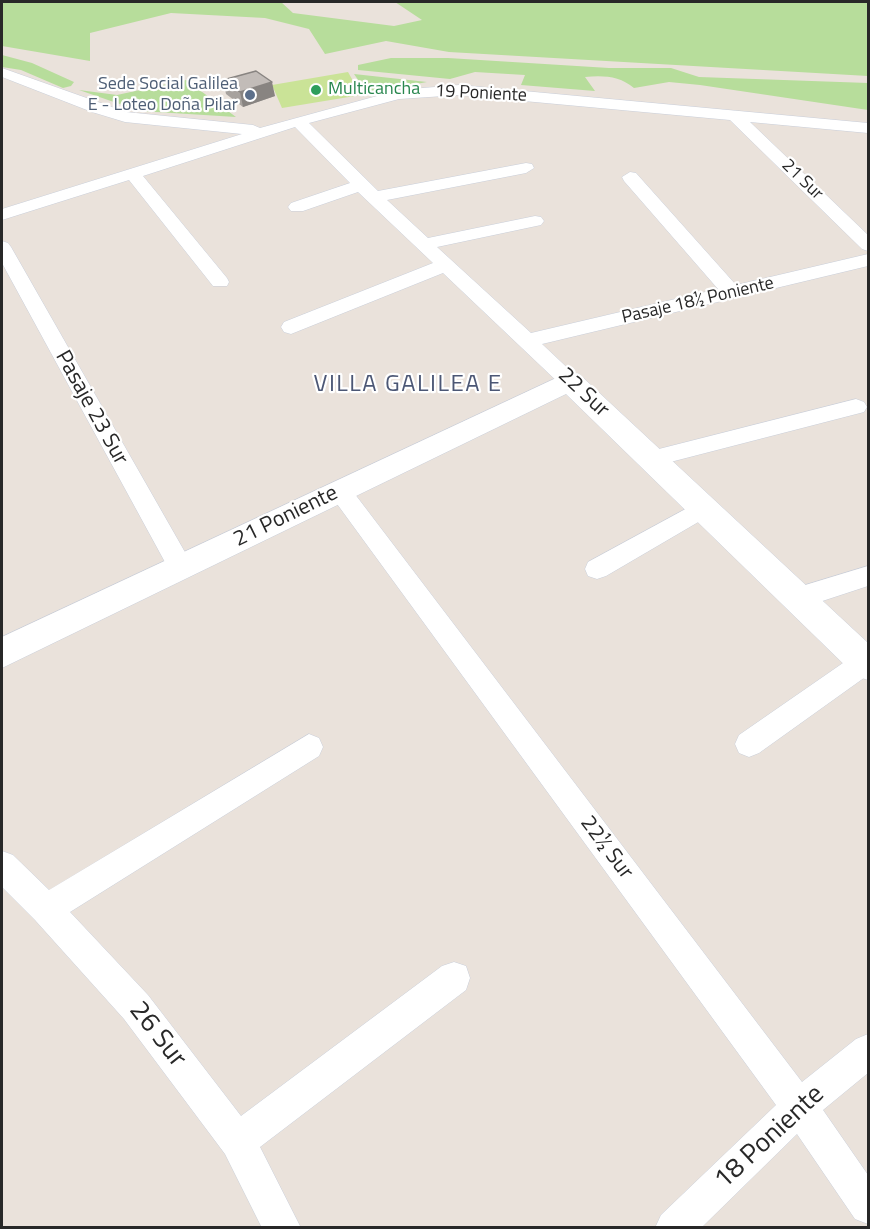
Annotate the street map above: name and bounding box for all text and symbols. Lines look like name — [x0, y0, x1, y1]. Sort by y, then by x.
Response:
place label: Sede Social Galilea E - Loteo Doña Pilar — [88, 74, 238, 116]
place label: Multicancha — [328, 79, 420, 101]
street label: 19 Poniente — [435, 81, 527, 107]
marker: Multicancha — [309, 83, 323, 97]
marker: Sede Social Galilea E - Loteo Doña Pilar — [243, 88, 257, 102]
street label: 21 Sur — [777, 155, 827, 205]
street label: Pasaje 18½ Poniente — [620, 273, 776, 329]
street label: Pasaje 23 Sur — [49, 346, 133, 470]
street label: 22 Sur — [552, 363, 614, 423]
district label: VILLA GALILEA E — [313, 371, 503, 399]
street label: 21 Poniente — [230, 481, 342, 553]
street label: 22½ Sur — [574, 811, 638, 885]
street label: 26 Sur — [121, 996, 193, 1074]
street label: 18 Poniente — [709, 1079, 831, 1197]

